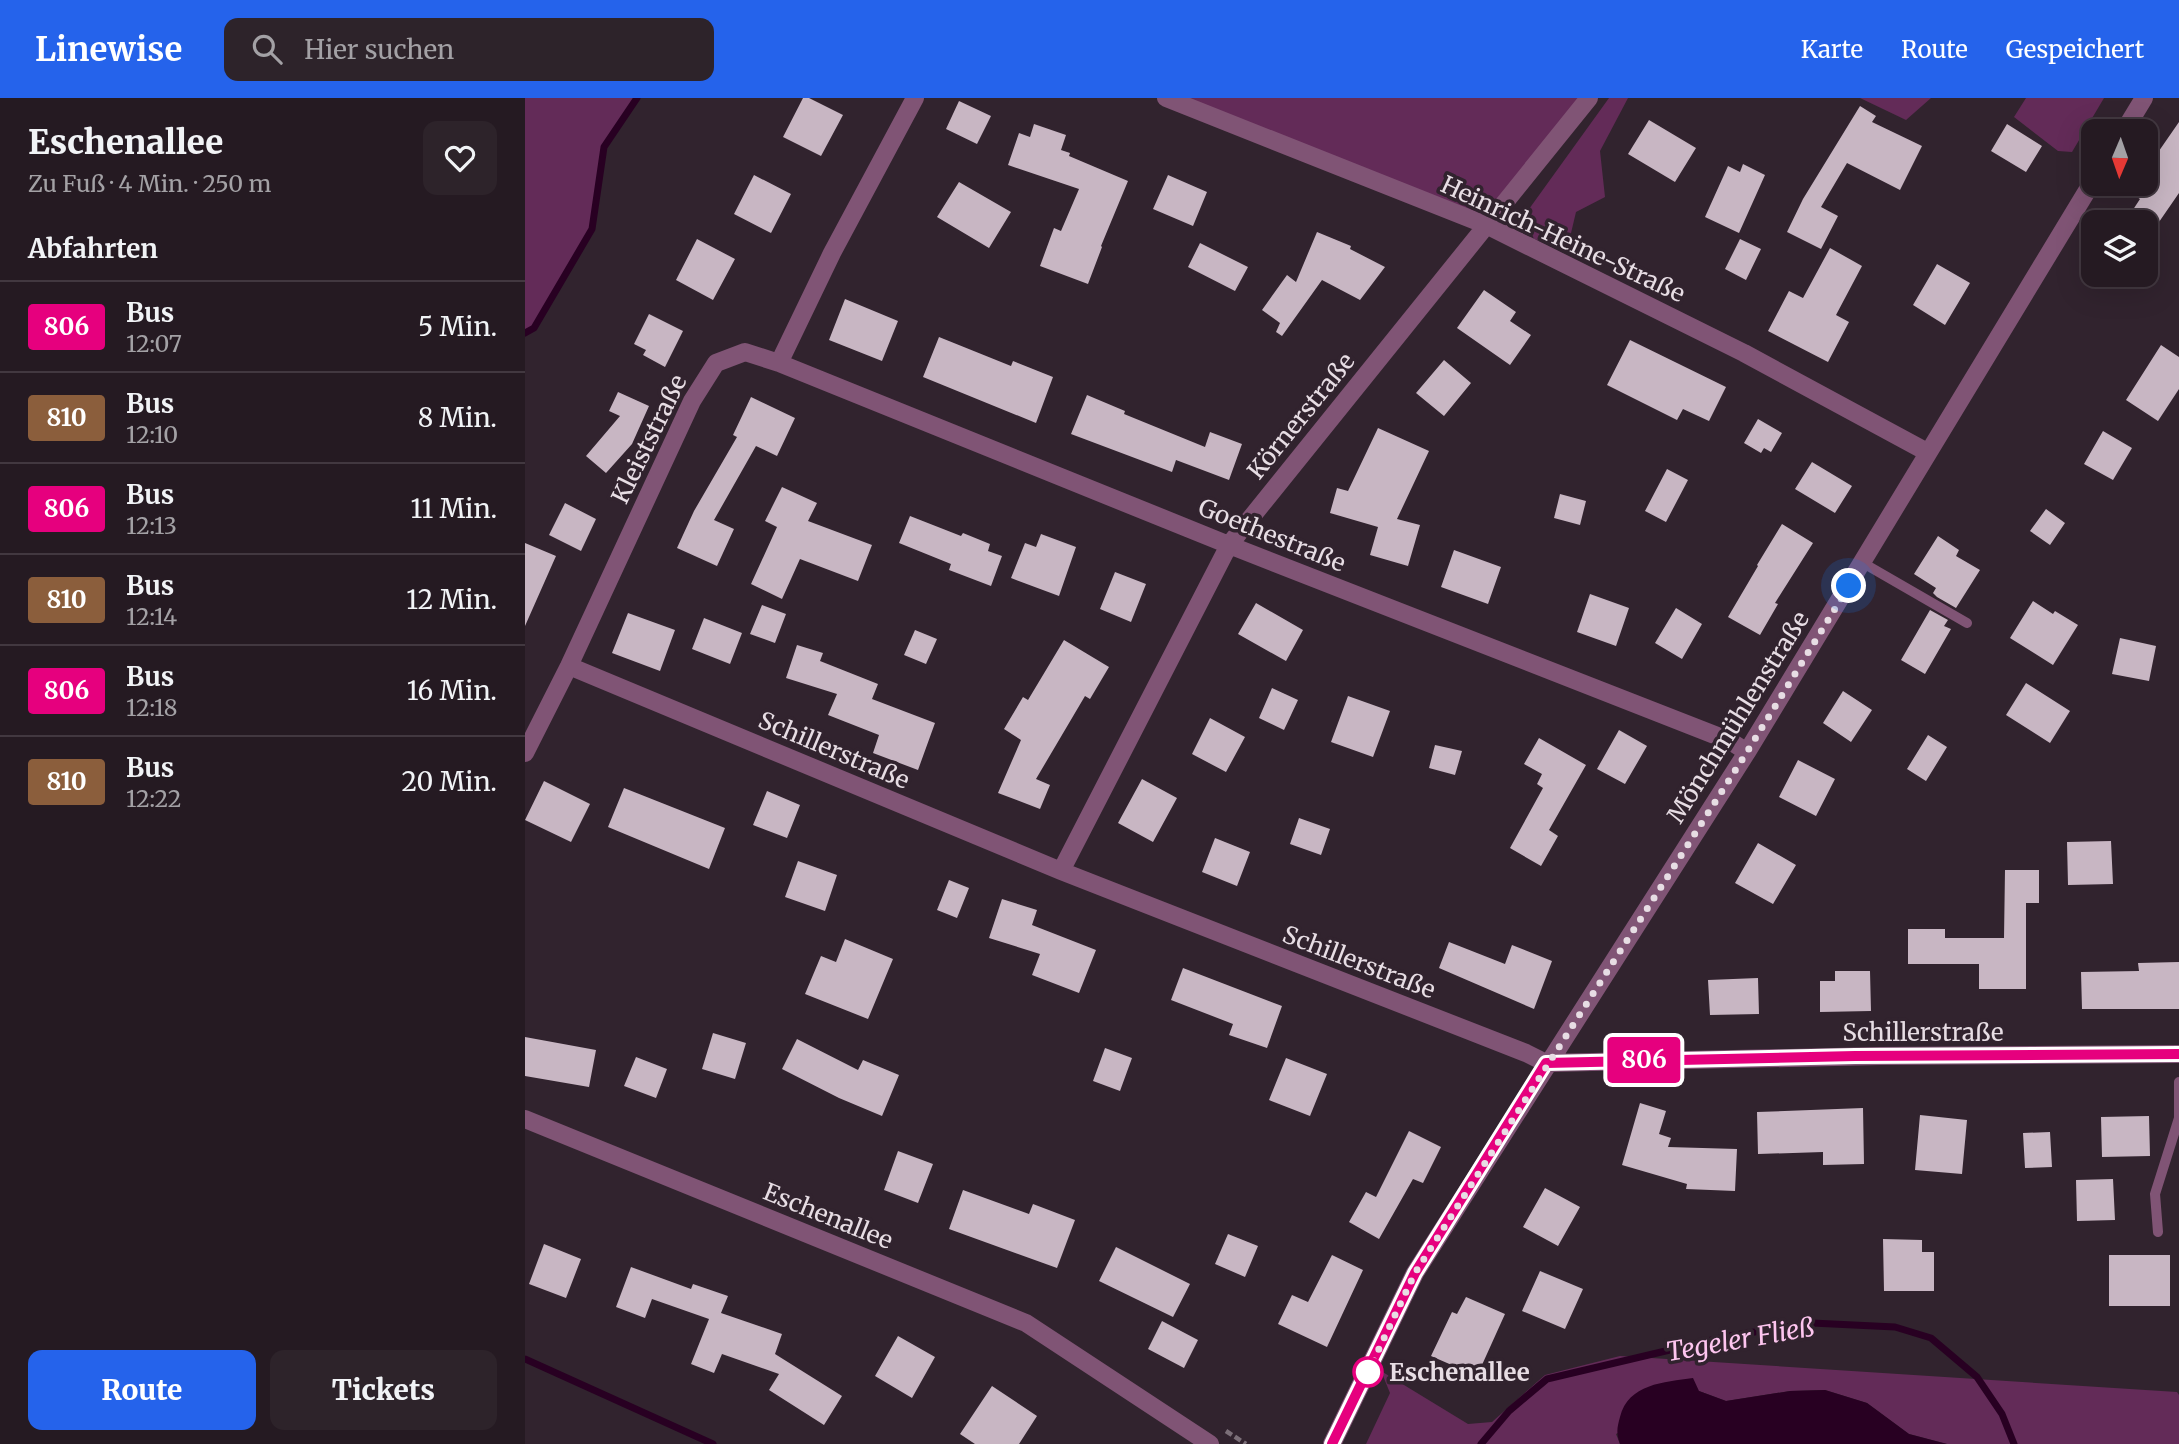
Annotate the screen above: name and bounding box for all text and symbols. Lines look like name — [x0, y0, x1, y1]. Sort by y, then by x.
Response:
search box — [224, 18, 714, 81]
text: Linewise — [35, 29, 182, 70]
icon: search — [248, 30, 286, 68]
text: Hier suchen — [304, 33, 454, 66]
text: Karte — [1801, 34, 1863, 65]
text: Route — [1901, 34, 1968, 65]
text: Gespeichert — [2006, 34, 2144, 65]
north arrow — [2081, 119, 2158, 196]
map controls — [2081, 119, 2158, 287]
button: heart — [423, 121, 497, 195]
text: Eschenallee — [28, 122, 223, 163]
text: Zu Fuß · 4 Min. · 250 m — [28, 169, 271, 198]
street label: Heinrich-Heine-Straße — [1436, 169, 1690, 309]
button: layers — [2081, 210, 2158, 287]
text: Abfahrten — [28, 232, 158, 265]
text: Bus — [126, 296, 174, 329]
text: 5 Min. — [418, 310, 497, 343]
text: 806 — [44, 311, 89, 342]
text: 12:07 — [126, 329, 182, 358]
street label: Körnerstraße — [1241, 347, 1361, 485]
street label: Kleiststraße — [604, 369, 694, 509]
text: Bus — [126, 387, 174, 420]
text: 8 Min. — [418, 401, 497, 434]
text: 810 — [46, 402, 87, 433]
text: 12:10 — [126, 420, 178, 449]
text: Bus — [126, 478, 174, 511]
street label: Goethestraße — [1194, 491, 1350, 579]
text: 11 Min. — [411, 492, 497, 525]
text: 806 — [44, 493, 89, 524]
text: 12:13 — [126, 511, 177, 540]
your location — [1831, 568, 1866, 603]
text: Bus — [126, 569, 174, 602]
text: 12 Min. — [406, 583, 497, 616]
text: 810 — [46, 584, 87, 615]
text: 12:14 — [126, 602, 177, 631]
street label: Mönchmühlenstraße — [1660, 605, 1816, 829]
text: Bus — [126, 660, 174, 693]
text: 16 Min. — [407, 674, 497, 707]
text: 806 — [44, 675, 89, 706]
text: 12:18 — [126, 693, 177, 722]
street label: Schillerstraße — [754, 704, 914, 796]
text: Bus — [126, 751, 174, 784]
text: 20 Min. — [402, 765, 497, 798]
text: 810 — [46, 766, 87, 797]
text: 12:22 — [126, 784, 181, 813]
street label: Schillerstraße — [1278, 919, 1440, 1005]
street label: Schillerstraße — [1843, 1017, 2003, 1048]
line badge: 806 — [1604, 1037, 1684, 1083]
text: 806 — [1621, 1044, 1667, 1075]
street label: Eschenallee — [759, 1176, 897, 1256]
water label: Tegeler Fließ — [1664, 1310, 1816, 1368]
button: Route — [28, 1350, 256, 1430]
button: Tickets — [270, 1350, 497, 1430]
marker: Eschenallee — [1353, 1357, 1383, 1387]
place label: Eschenallee — [1389, 1357, 1530, 1388]

